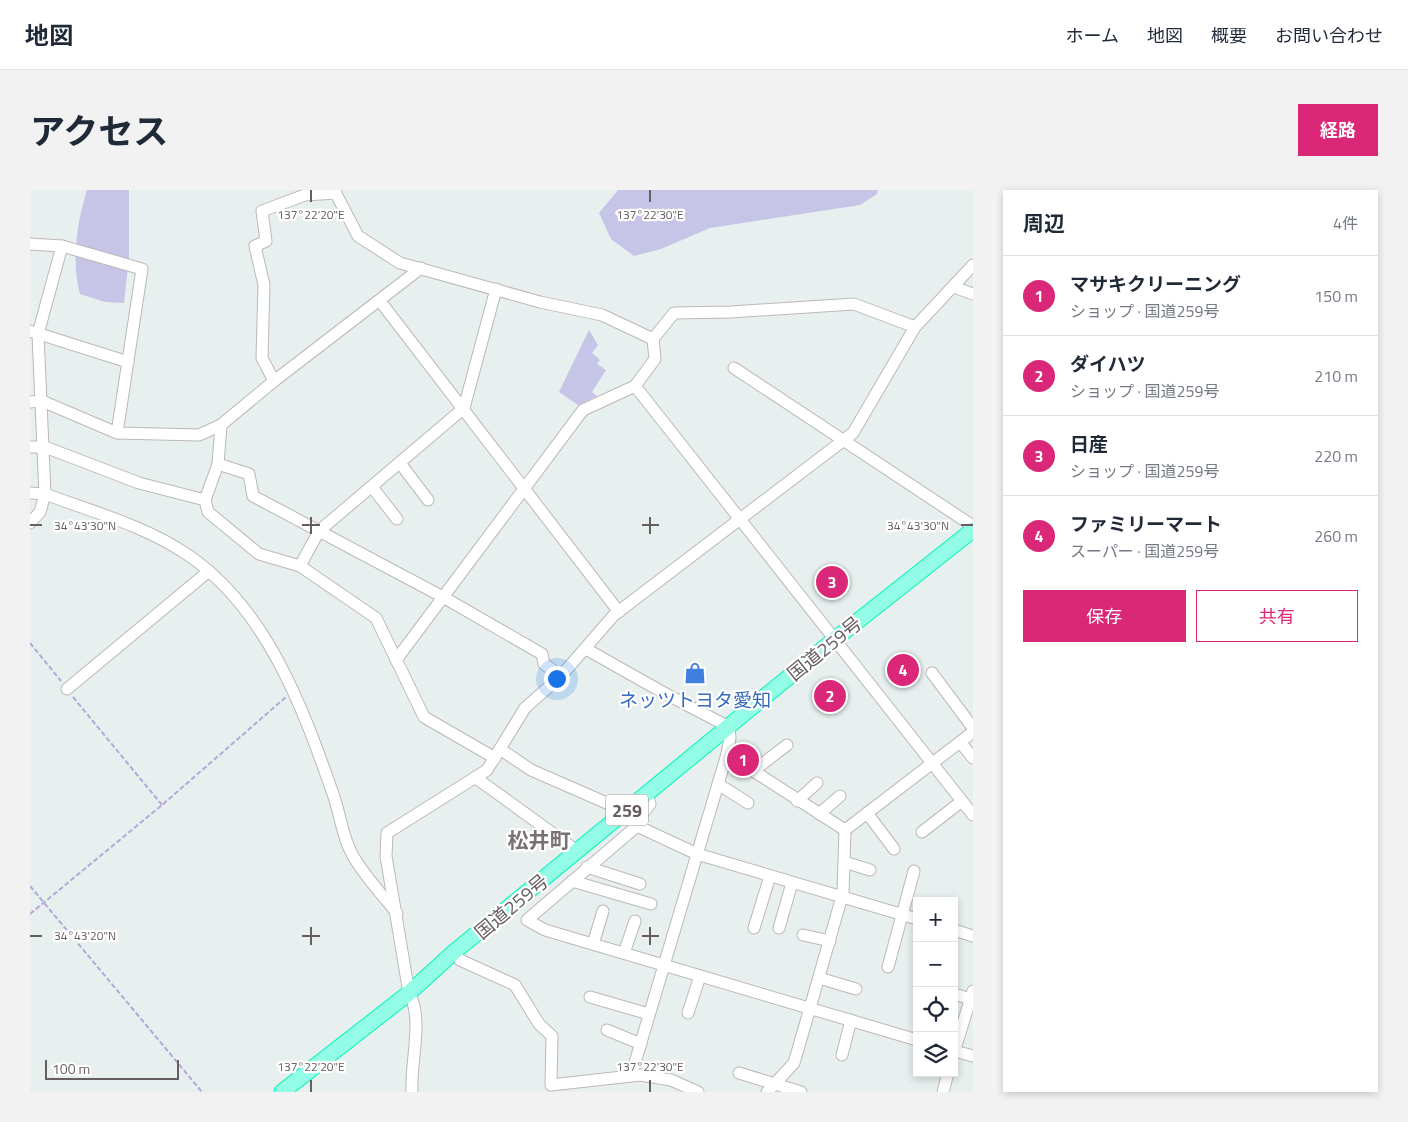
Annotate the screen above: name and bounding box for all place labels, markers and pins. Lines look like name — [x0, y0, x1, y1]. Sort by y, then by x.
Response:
pin: 3 — [816, 563, 848, 601]
pin: 4 — [887, 651, 919, 689]
shop icon: ネッツトヨタ愛知 — [682, 660, 708, 686]
pin: 2 — [814, 677, 846, 715]
place label: ネッツトヨタ愛知 — [619, 685, 771, 714]
pin: 1 — [727, 741, 759, 779]

